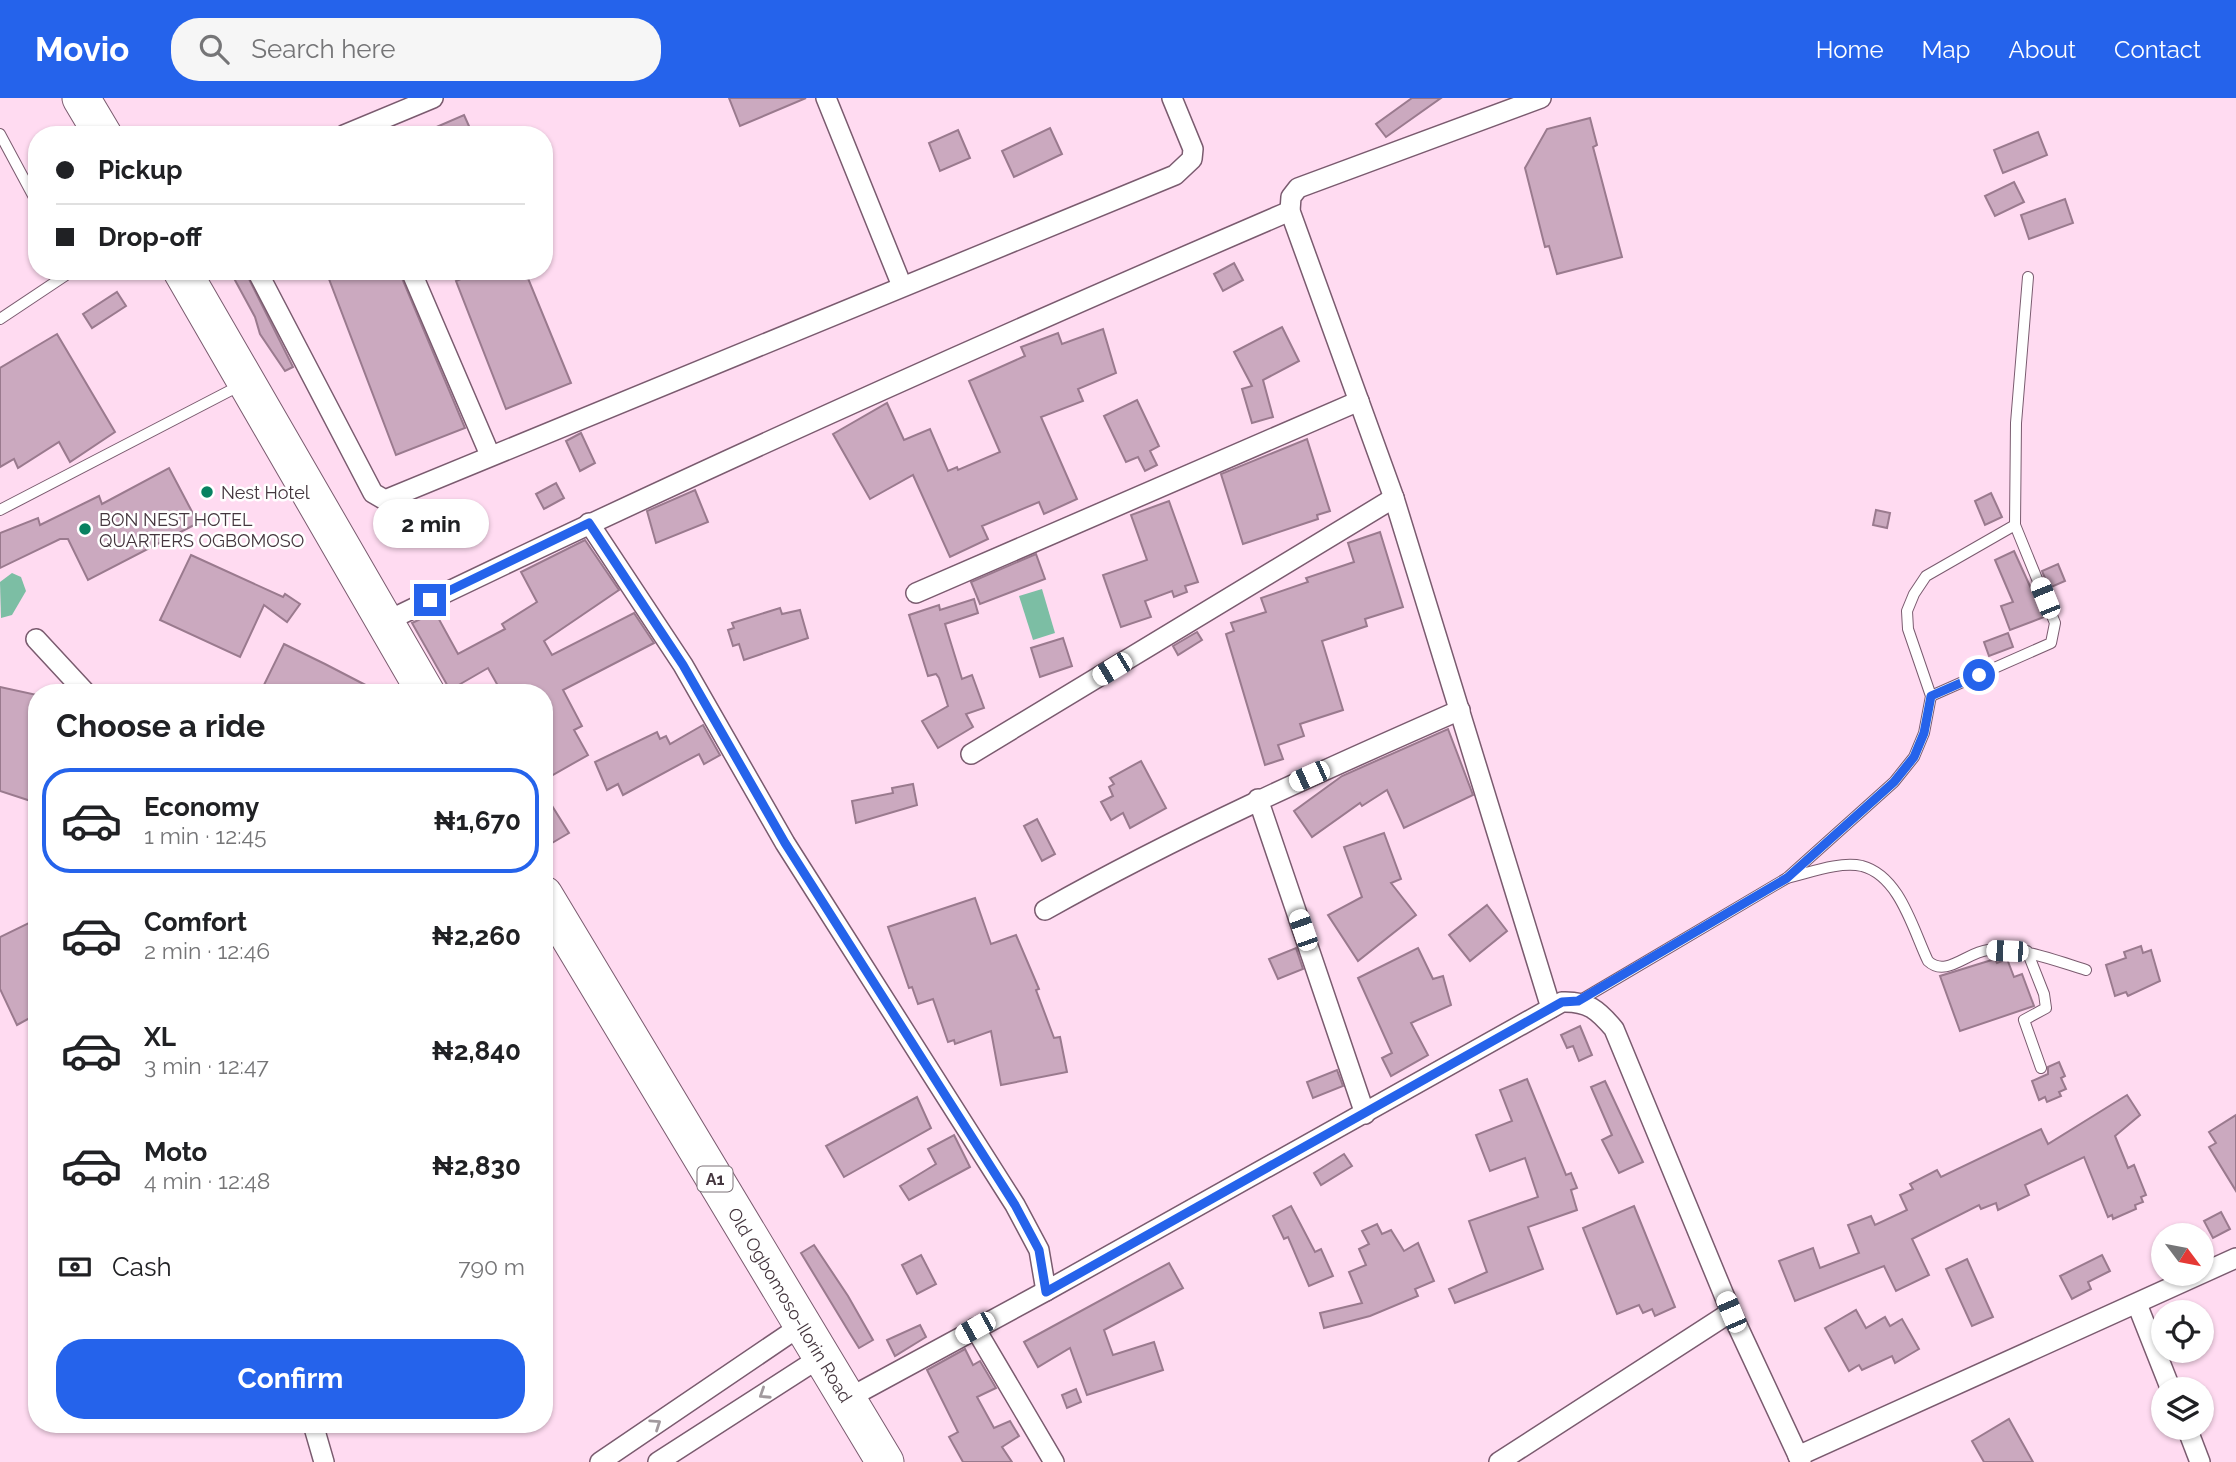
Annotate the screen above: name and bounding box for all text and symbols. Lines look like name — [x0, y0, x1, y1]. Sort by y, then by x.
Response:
search box — [171, 18, 661, 81]
text: Movio — [35, 30, 129, 69]
icon: search — [195, 30, 233, 68]
text: Search here — [251, 34, 396, 64]
text: Home — [1816, 35, 1884, 64]
text: Map — [1922, 35, 1970, 64]
text: About — [2008, 35, 2076, 64]
text: Contact — [2114, 35, 2201, 64]
text: Pickup — [98, 155, 183, 185]
text: Drop-off — [98, 222, 202, 252]
place label: Nest Hotel — [221, 482, 310, 503]
marker: Nest Hotel — [199, 484, 215, 500]
callout: 2 min — [372, 498, 488, 547]
place label: BON NEST HOTEL QUARTERS OGBOMOSO — [99, 509, 304, 551]
text: 2 min — [401, 510, 461, 537]
marker: BON NEST HOTEL QUARTERS OGBOMOSO — [77, 521, 93, 537]
car — [2028, 575, 2063, 621]
route end — [414, 584, 446, 616]
car — [1089, 649, 1136, 689]
route start — [1963, 659, 1995, 691]
text: Choose a ride — [56, 707, 265, 744]
car — [1286, 758, 1333, 794]
icon: car — [60, 789, 123, 852]
text: Economy — [144, 792, 259, 822]
text: ₦1,670 — [433, 806, 521, 836]
text: 1 min · 12:45 — [144, 822, 267, 849]
icon: car — [60, 904, 123, 967]
text: Comfort — [144, 907, 247, 937]
car — [1287, 907, 1320, 953]
text: ₦2,260 — [432, 921, 521, 951]
text: 2 min · 12:46 — [144, 937, 270, 964]
car — [1986, 940, 2029, 962]
icon: car — [60, 1019, 123, 1082]
text: XL — [144, 1022, 176, 1052]
text: ₦2,840 — [431, 1036, 521, 1066]
text: 3 min · 12:47 — [144, 1052, 269, 1079]
icon: car — [60, 1134, 123, 1197]
text: Moto — [144, 1137, 207, 1167]
text: ₦2,830 — [432, 1151, 521, 1181]
road number: A1 — [698, 1166, 732, 1191]
text: 4 min · 12:48 — [144, 1167, 270, 1194]
street label: Old Ogbomoso-Ilorin Road — [723, 1204, 857, 1406]
north arrow — [2151, 1223, 2214, 1286]
map controls — [2151, 1223, 2214, 1440]
icon: cash — [56, 1248, 94, 1286]
text: Cash — [112, 1252, 172, 1282]
text: 790 m — [458, 1253, 525, 1280]
car — [1714, 1289, 1749, 1335]
button: locate — [2151, 1300, 2214, 1363]
car — [952, 1309, 999, 1347]
button: Confirm — [56, 1339, 525, 1419]
button: layers — [2151, 1377, 2214, 1440]
one-way arrow — [759, 1385, 772, 1398]
one-way arrow — [648, 1420, 661, 1432]

